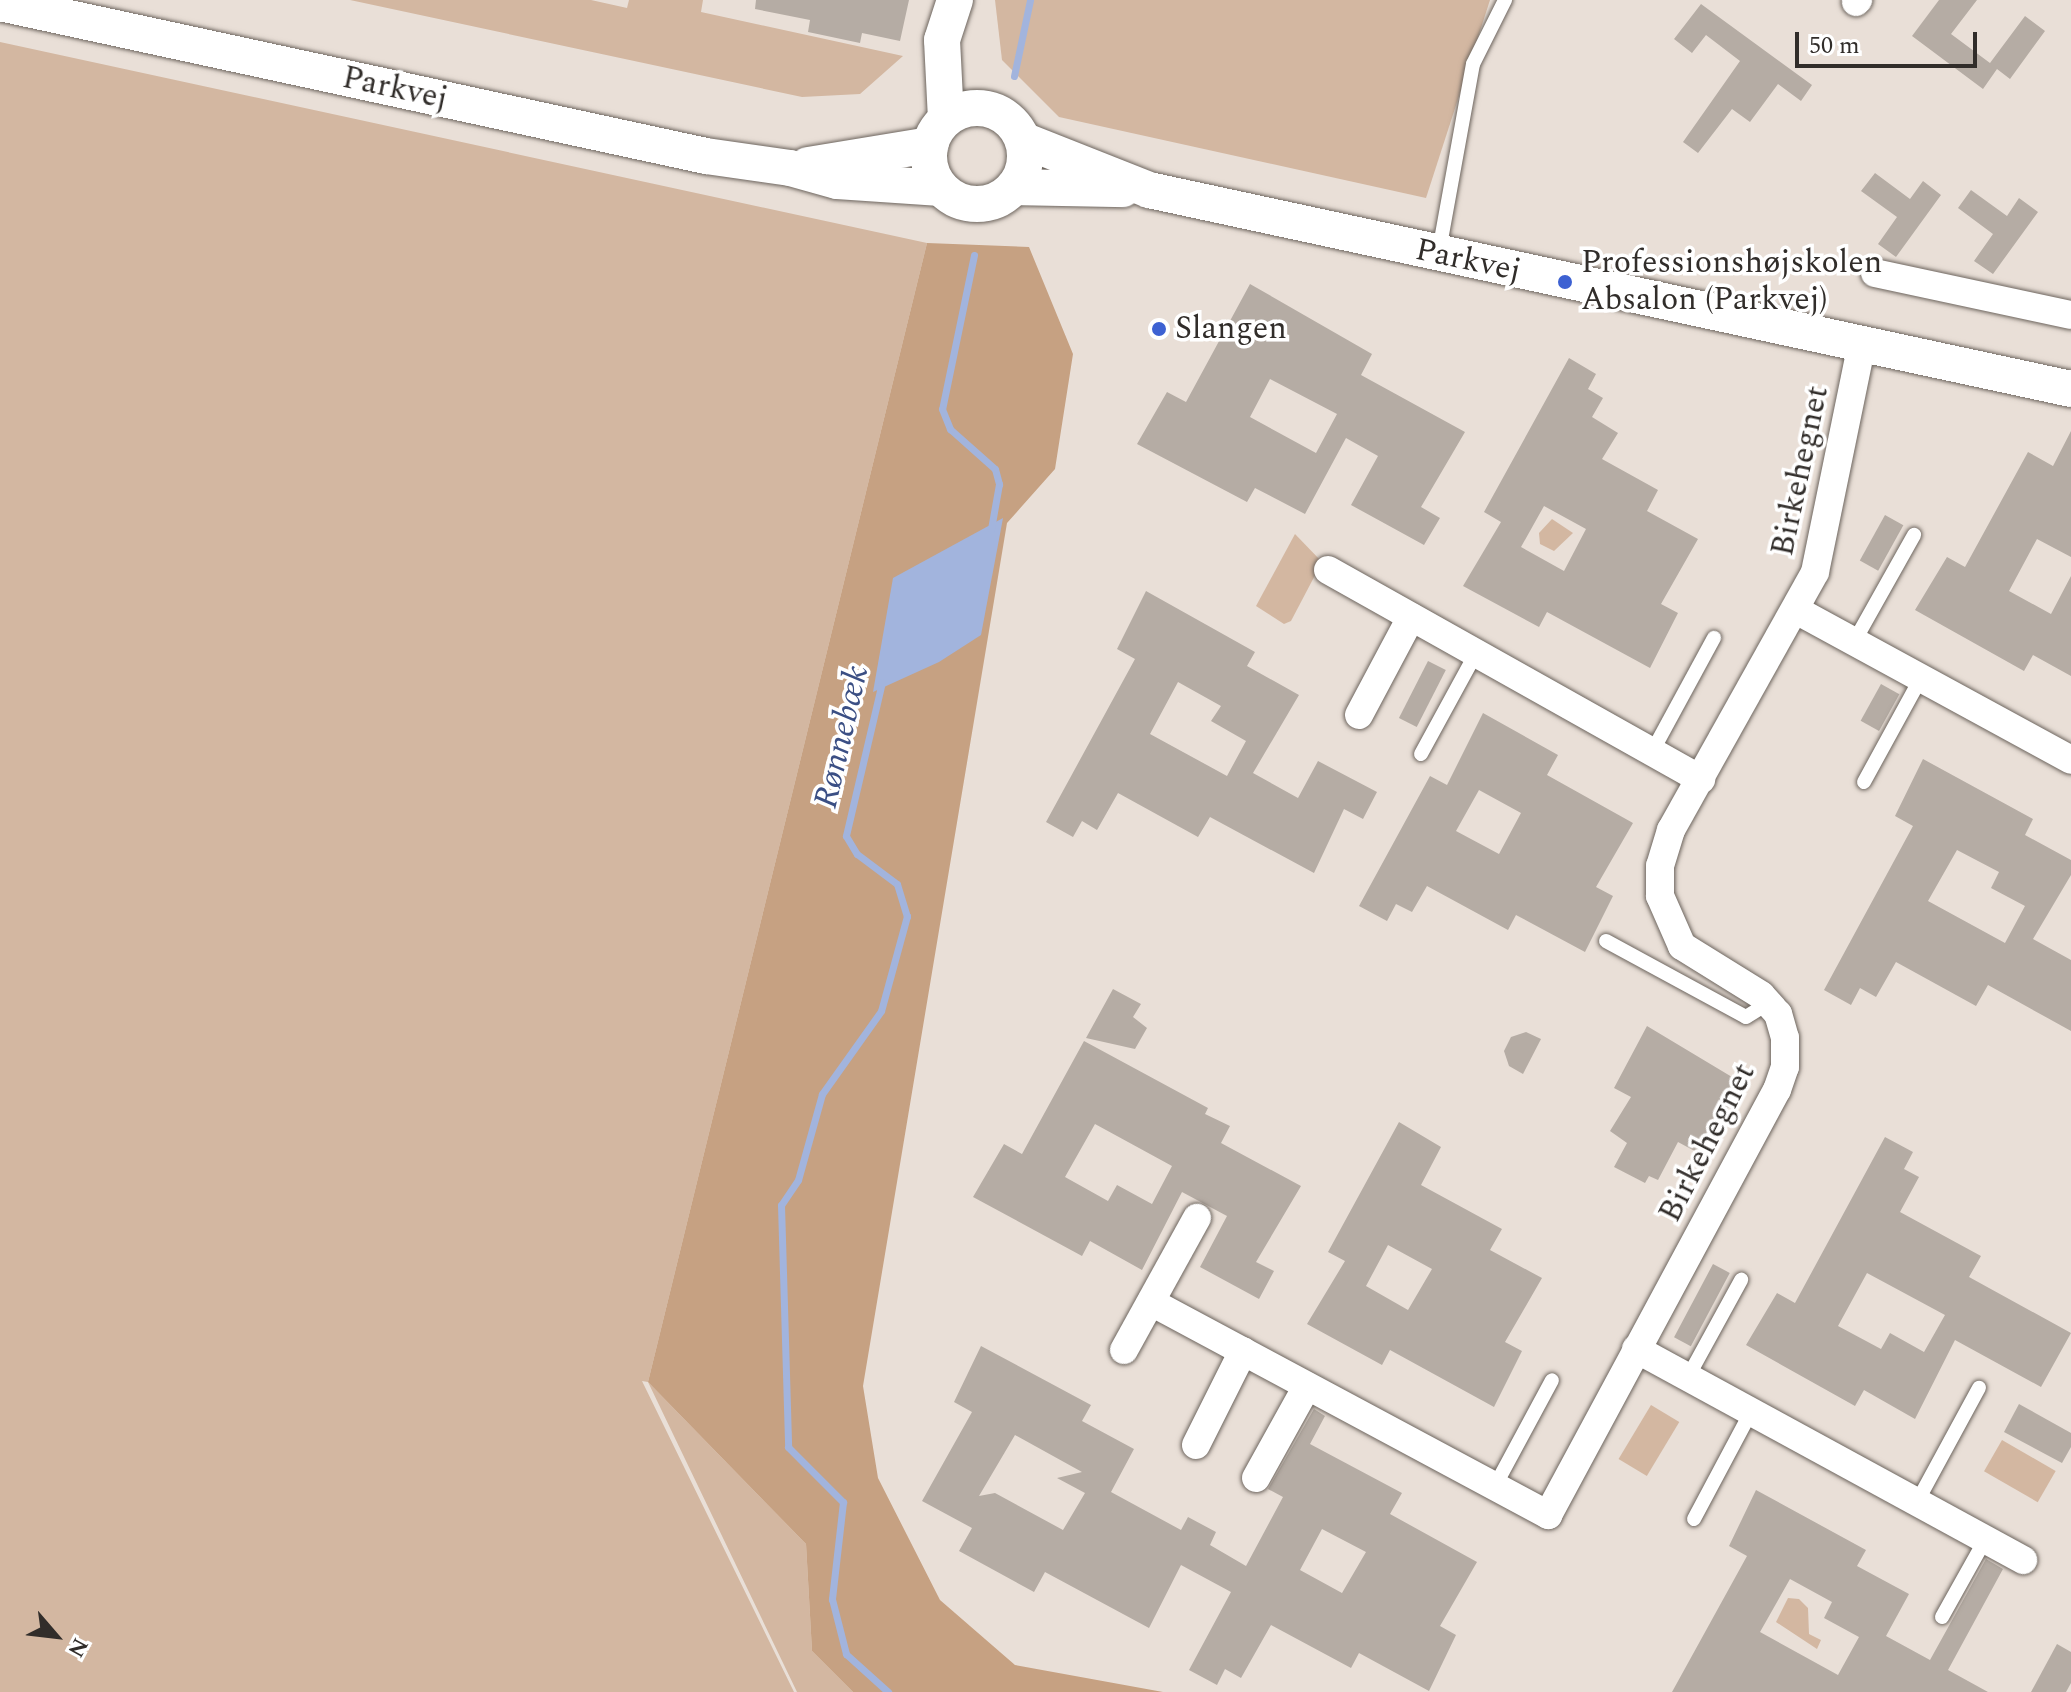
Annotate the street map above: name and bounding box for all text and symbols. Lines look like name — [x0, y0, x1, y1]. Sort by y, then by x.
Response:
scale bar — [1799, 16, 1981, 66]
text: 50 m — [1809, 28, 1860, 64]
street label: Parkvej — [339, 59, 451, 119]
street label: Parkvej — [1412, 231, 1524, 291]
place label: Professionshøjskolen Absalon (Parkvej) — [1581, 245, 1882, 320]
marker: Professionshøjskolen Absalon (Parkvej) — [1556, 273, 1574, 291]
place label: Slangen — [1175, 310, 1287, 348]
marker: Slangen — [1150, 320, 1168, 338]
street label: Birkehegnet — [1764, 382, 1838, 560]
water label: Rønnebæk — [806, 662, 878, 812]
street label: Birkehegnet — [1652, 1057, 1764, 1229]
north arrow — [16, 1596, 96, 1676]
text: N — [59, 1632, 96, 1663]

